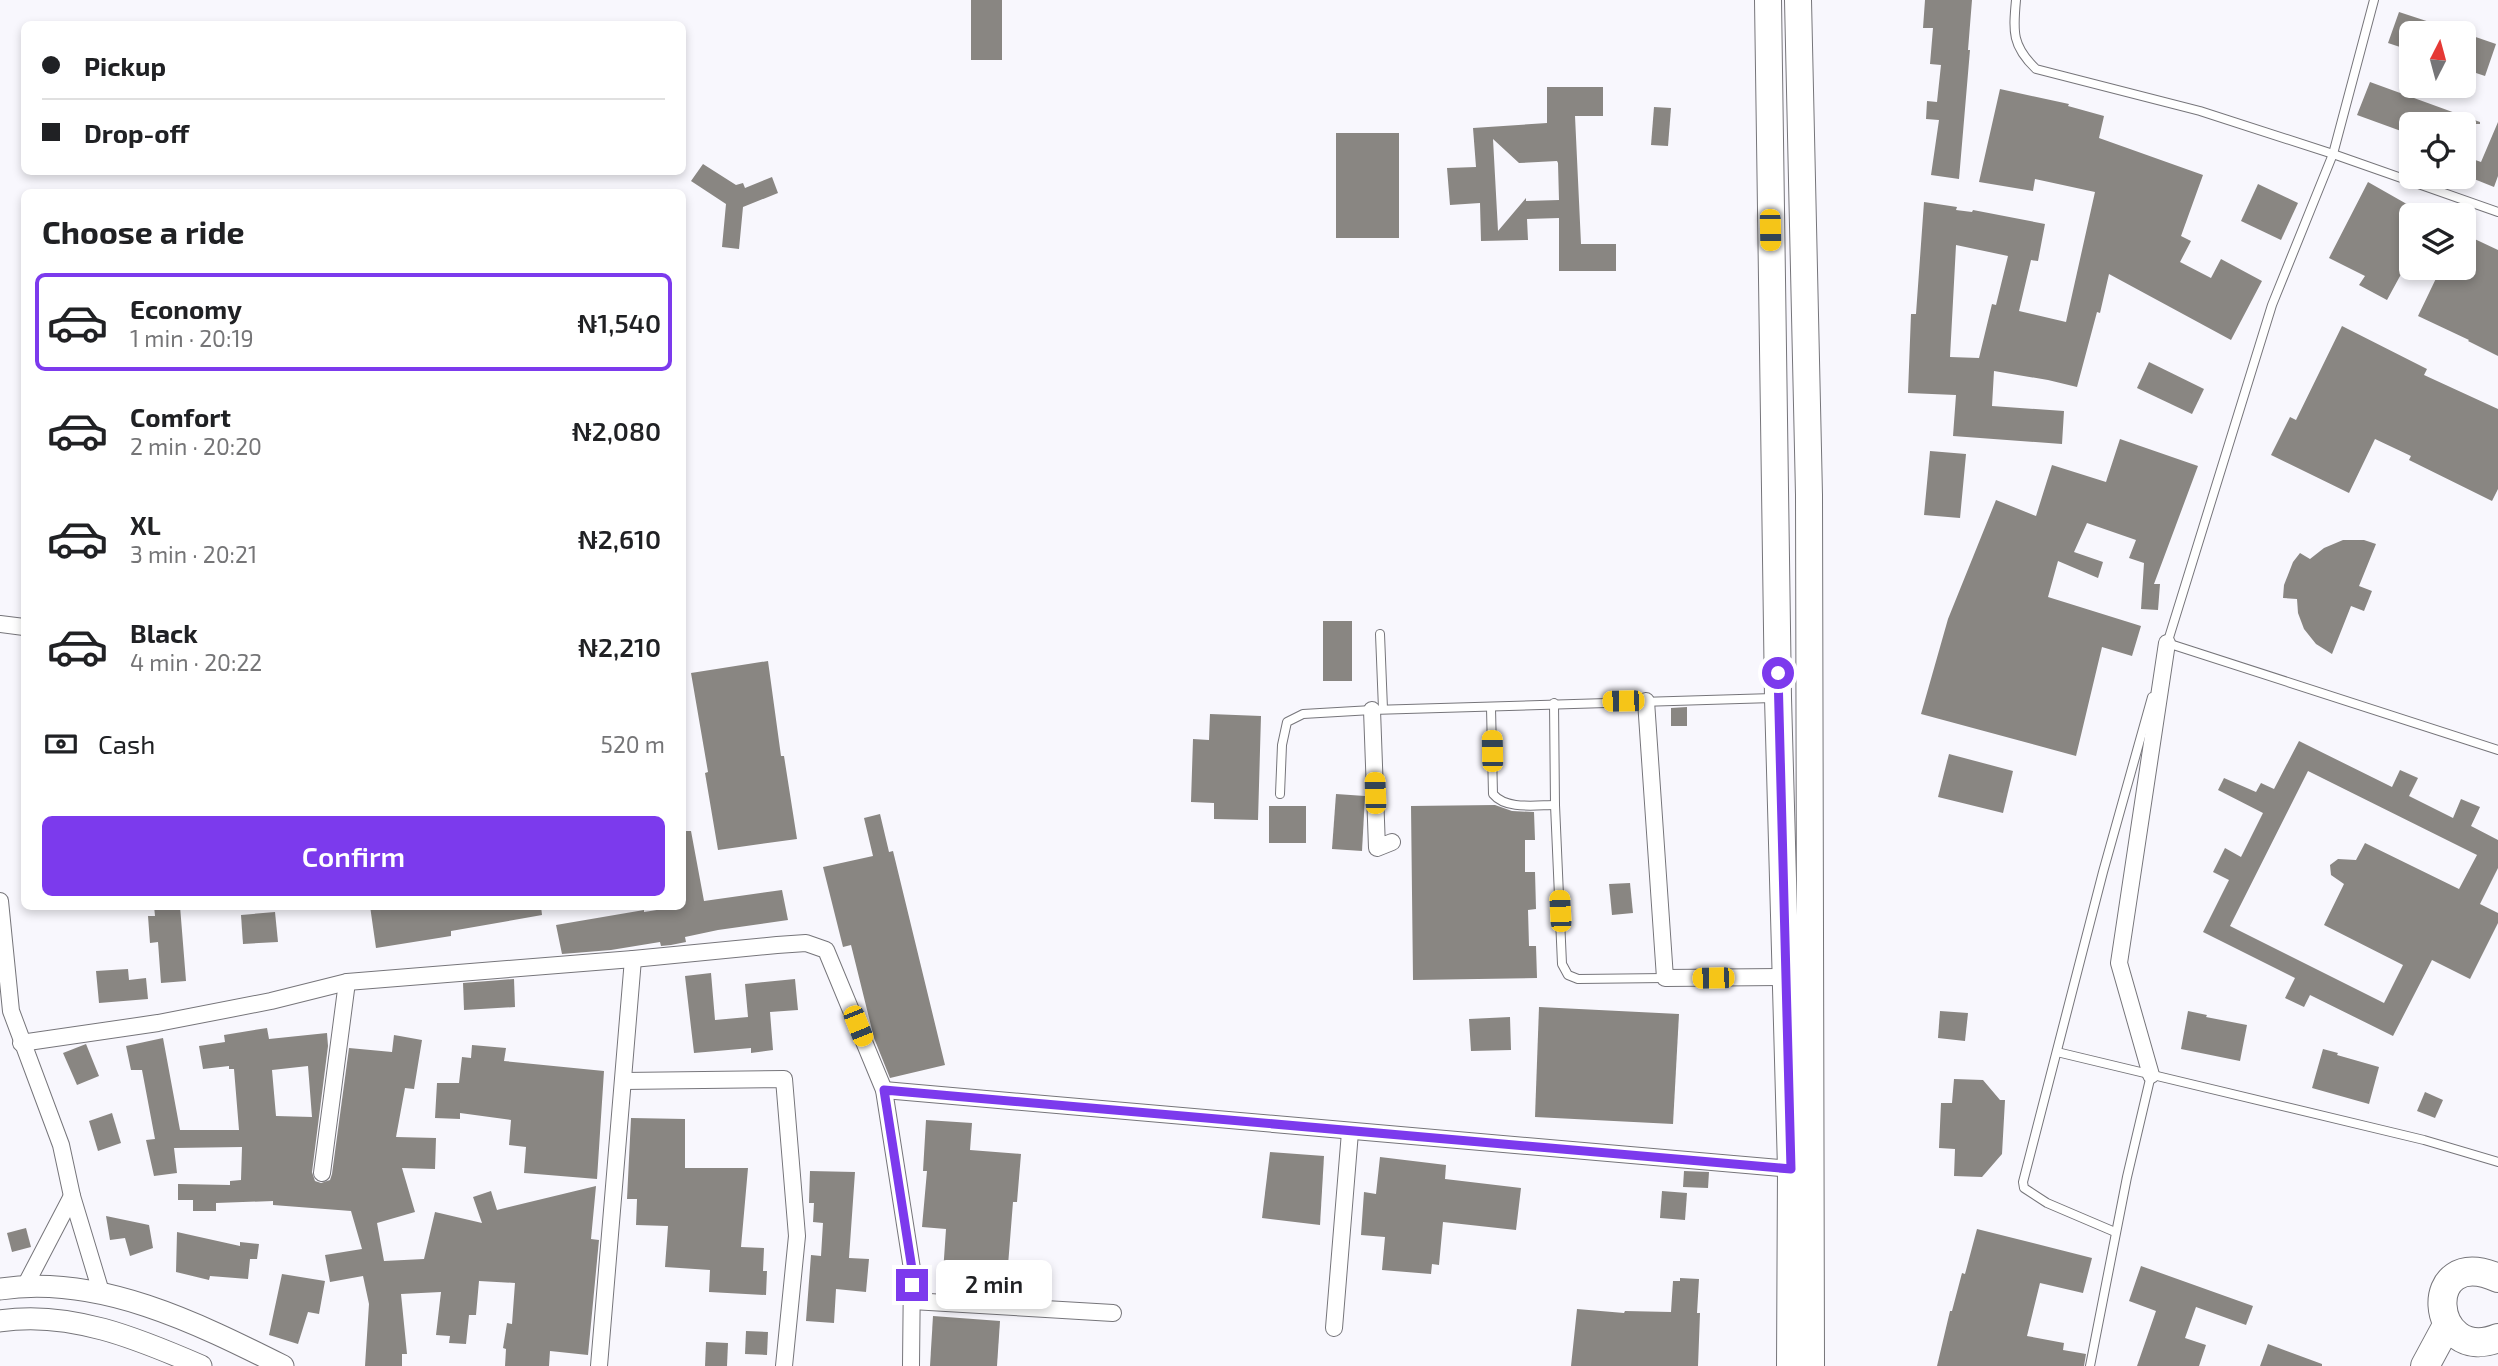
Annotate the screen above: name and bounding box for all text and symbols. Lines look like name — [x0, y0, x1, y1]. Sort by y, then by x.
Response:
north arrow — [2399, 21, 2476, 98]
map controls — [2399, 21, 2476, 280]
text: Pickup — [84, 50, 166, 81]
button: locate — [2399, 112, 2476, 189]
text: Drop-off — [84, 117, 189, 148]
button: layers — [2399, 203, 2476, 280]
car — [1760, 209, 1781, 251]
text: Choose a ride — [42, 212, 245, 250]
icon: car — [46, 291, 109, 354]
text: Economy — [130, 293, 242, 324]
text: ₦1,540 — [577, 307, 661, 338]
text: 1 min · 20:19 — [130, 324, 254, 352]
icon: car — [46, 399, 109, 462]
text: Comfort — [130, 401, 231, 432]
text: ₦2,080 — [572, 415, 661, 446]
text: 2 min · 20:20 — [130, 432, 262, 460]
icon: car — [46, 507, 109, 570]
text: XL — [130, 509, 161, 540]
text: ₦2,610 — [578, 523, 661, 554]
text: 3 min · 20:21 — [130, 540, 257, 568]
icon: car — [46, 615, 109, 678]
text: Black — [130, 617, 198, 648]
text: ₦2,210 — [578, 631, 661, 662]
text: 4 min · 20:22 — [130, 648, 262, 676]
route start — [1762, 657, 1794, 689]
car — [1602, 690, 1645, 712]
icon: cash — [42, 725, 80, 763]
text: Cash — [98, 728, 155, 759]
text: 520 m — [601, 730, 665, 758]
car — [1482, 730, 1503, 772]
car — [1364, 772, 1387, 814]
button: Confirm — [42, 816, 665, 896]
car — [1549, 889, 1572, 933]
car — [1692, 967, 1735, 989]
car — [841, 1003, 876, 1049]
callout: 2 min — [936, 1260, 1052, 1310]
route end — [896, 1269, 928, 1301]
text: 2 min — [965, 1270, 1023, 1298]

